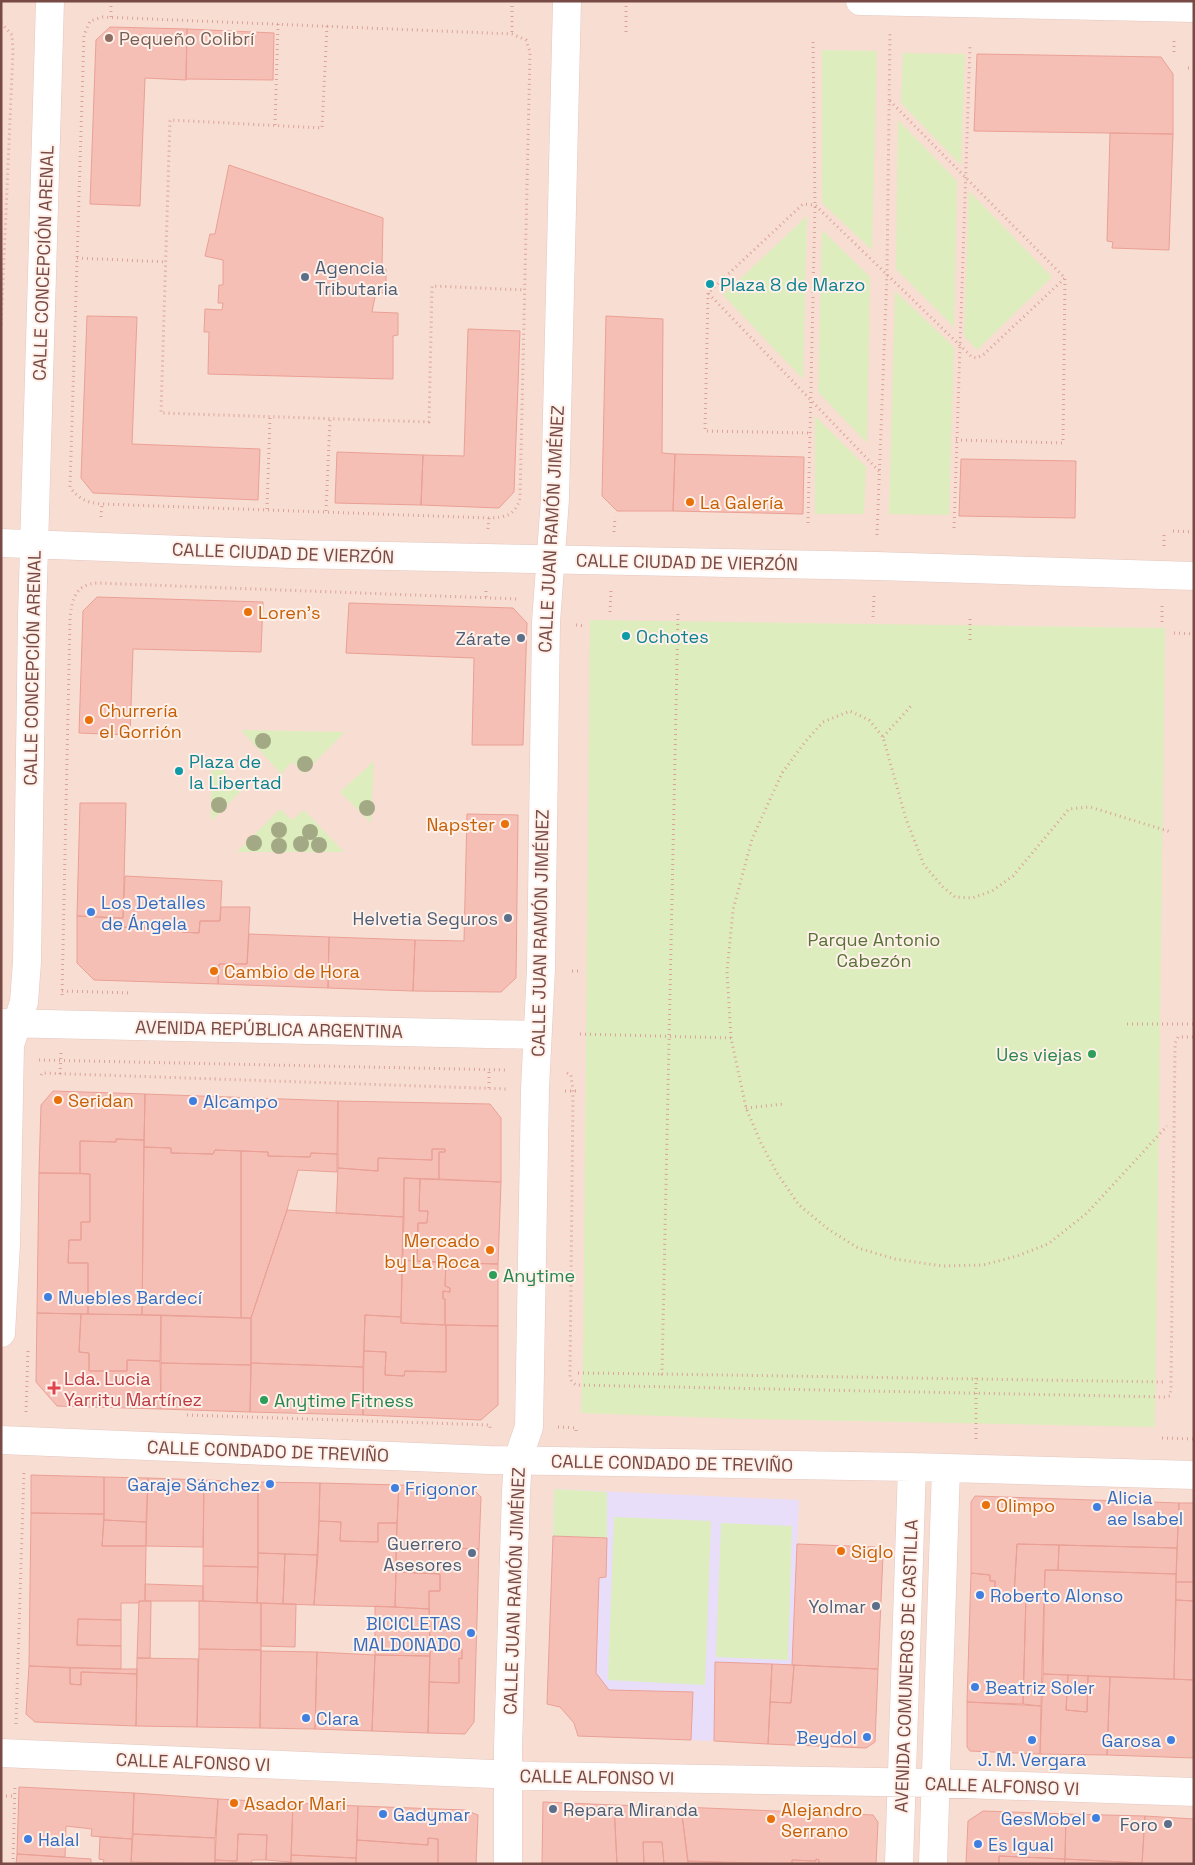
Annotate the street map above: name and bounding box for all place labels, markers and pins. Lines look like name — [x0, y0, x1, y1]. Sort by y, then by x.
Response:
place label: Pequeño Colibrí — [119, 27, 255, 50]
marker: Pequeño Colibrí — [103, 32, 115, 44]
place label: Agencia Tributaria — [315, 256, 398, 300]
marker: Agencia Tributaria — [299, 271, 311, 283]
place label: Plaza 8 de Marzo — [720, 273, 865, 296]
marker: Plaza 8 de Marzo — [704, 278, 716, 290]
place label: La Galería — [700, 491, 784, 514]
marker: La Galería — [684, 496, 696, 508]
place label: Loren's — [258, 601, 320, 624]
marker: Loren's — [242, 606, 254, 618]
place label: Ochotes — [636, 625, 709, 648]
place label: Zárate — [455, 627, 511, 650]
marker: Ochotes — [620, 630, 632, 642]
marker: Zárate — [515, 632, 527, 644]
place label: Churrería el Gorrión — [99, 699, 182, 743]
marker: Churrería el Gorrión — [83, 714, 95, 726]
place label: Plaza de la Libertad — [189, 750, 282, 794]
marker: Plaza de la Libertad — [173, 765, 185, 777]
place label: Napster — [426, 813, 495, 836]
marker: Napster — [499, 818, 511, 830]
place label: Los Detalles de Ángela — [101, 891, 206, 935]
marker: Los Detalles de Ángela — [85, 906, 97, 918]
place label: Helvetia Seguros — [353, 907, 498, 930]
marker: Helvetia Seguros — [502, 912, 514, 924]
place label: Cambio de Hora — [224, 960, 360, 983]
marker: Cambio de Hora — [208, 965, 220, 977]
place label: Ues viejas — [996, 1043, 1082, 1066]
marker: Ues viejas — [1086, 1048, 1098, 1060]
place label: Seridan — [68, 1089, 134, 1112]
place label: Alcampo — [203, 1090, 278, 1113]
marker: Seridan — [52, 1094, 64, 1106]
marker: Alcampo — [187, 1095, 199, 1107]
place label: Mercado by La Roca — [384, 1229, 480, 1273]
marker: Mercado by La Roca — [484, 1244, 496, 1256]
place label: Anytime — [503, 1264, 575, 1287]
marker: Anytime — [487, 1269, 499, 1281]
place label: Muebles Bardecí — [58, 1286, 203, 1309]
marker: Muebles Bardecí — [42, 1291, 54, 1303]
place label: Lda. Lucia Yarritu Martínez — [64, 1367, 202, 1411]
marker: Lda. Lucia Yarritu Martínez — [48, 1382, 60, 1394]
place label: Anytime Fitness — [274, 1389, 414, 1412]
marker: Anytime Fitness — [258, 1394, 270, 1406]
place label: Garaje Sánchez — [127, 1473, 260, 1496]
place label: Frigonor — [405, 1477, 478, 1500]
marker: Garaje Sánchez — [264, 1478, 276, 1490]
marker: Frigonor — [389, 1482, 401, 1494]
place label: Alicia ae Isabel — [1107, 1486, 1183, 1530]
place label: Olimpo — [996, 1494, 1055, 1517]
marker: Olimpo — [980, 1499, 992, 1511]
marker: Alicia ae Isabel — [1091, 1501, 1103, 1513]
place label: Guerrero Asesores — [383, 1532, 462, 1576]
place label: Siglo — [851, 1540, 894, 1563]
marker: Siglo — [835, 1545, 847, 1557]
marker: Guerrero Asesores — [466, 1547, 478, 1559]
place label: Roberto Alonso — [990, 1584, 1124, 1607]
marker: Roberto Alonso — [974, 1589, 986, 1601]
place label: Yolmar — [808, 1595, 866, 1618]
marker: Yolmar — [870, 1600, 882, 1612]
place label: BICICLETAS MALDONADO — [353, 1612, 461, 1656]
marker: BICICLETAS MALDONADO — [465, 1627, 477, 1639]
place label: Beatriz Soler — [985, 1676, 1095, 1699]
marker: Beatriz Soler — [969, 1681, 981, 1693]
place label: Clara — [316, 1707, 359, 1730]
marker: Clara — [300, 1712, 312, 1724]
place label: Beydol — [796, 1726, 857, 1749]
place label: Garosa — [1101, 1729, 1161, 1752]
marker: Beydol — [861, 1731, 873, 1743]
marker: J. M. Vergara — [1026, 1734, 1038, 1746]
marker: Garosa — [1165, 1734, 1177, 1746]
place label: J. M. Vergara — [978, 1748, 1086, 1771]
place label: Asador Mari — [244, 1792, 346, 1815]
marker: Asador Mari — [228, 1797, 240, 1809]
place label: Repara Miranda — [563, 1798, 698, 1821]
place label: Alejandro Serrano — [781, 1798, 862, 1842]
place label: Gadymar — [393, 1803, 470, 1826]
marker: Repara Miranda — [547, 1803, 559, 1815]
place label: GesMobel — [1001, 1807, 1086, 1830]
marker: Gadymar — [377, 1808, 389, 1820]
marker: GesMobel — [1090, 1812, 1102, 1824]
marker: Alejandro Serrano — [765, 1813, 777, 1825]
place label: Foro — [1120, 1813, 1158, 1836]
marker: Foro — [1162, 1818, 1174, 1830]
place label: Halal — [38, 1828, 79, 1851]
marker: Halal — [22, 1833, 34, 1845]
place label: Es Igual — [988, 1833, 1054, 1856]
marker: Es Igual — [972, 1838, 984, 1850]

